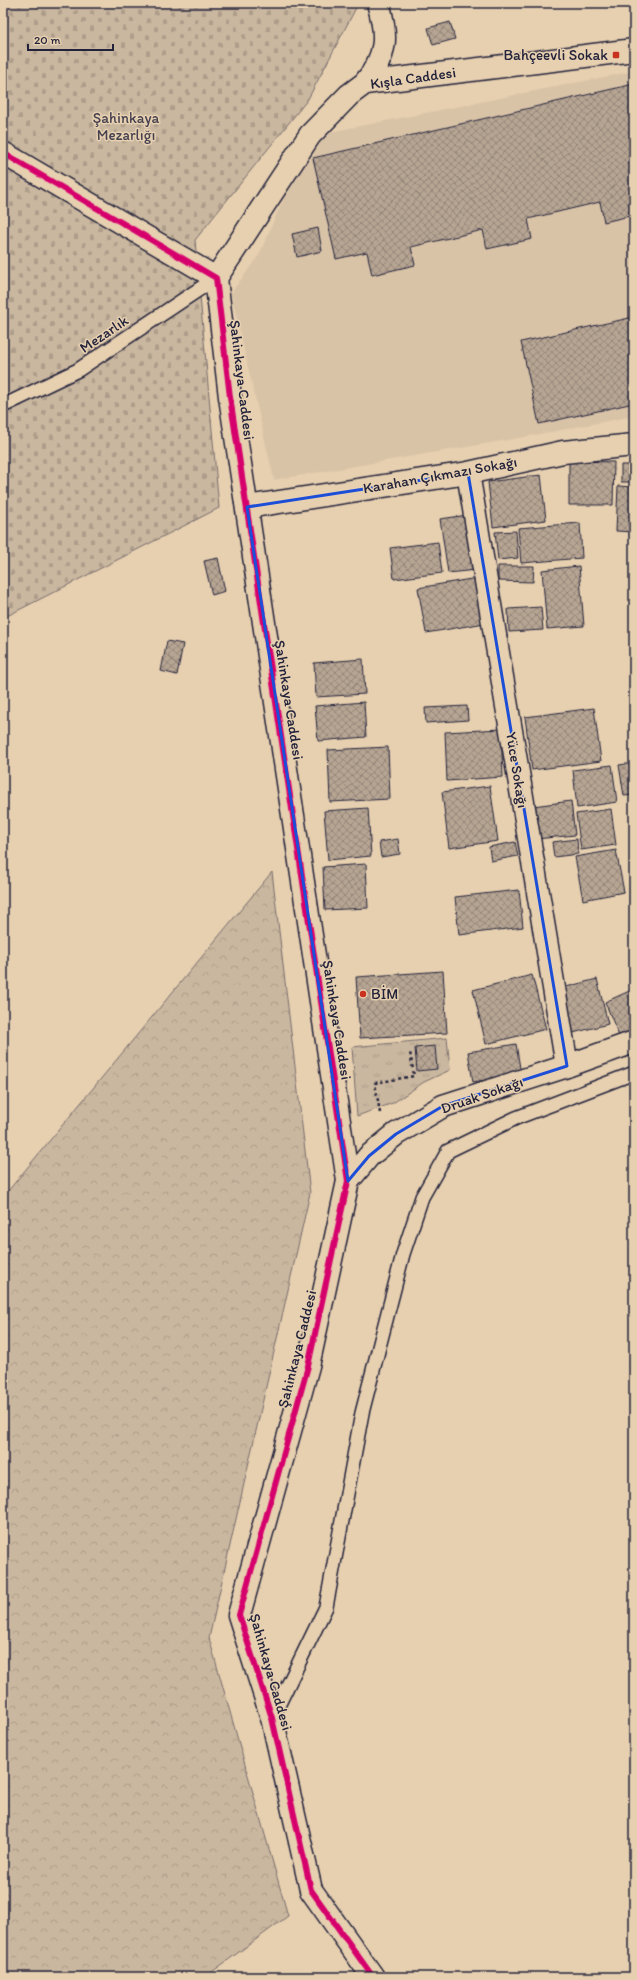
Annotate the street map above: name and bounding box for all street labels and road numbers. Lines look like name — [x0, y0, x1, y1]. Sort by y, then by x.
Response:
street label: Kışla Caddesi — [369, 63, 457, 93]
street label: Mezarlık — [76, 311, 132, 357]
street label: Şahinkaya Caddesi — [226, 319, 258, 441]
street label: Karahan Çıkmazı Sokağı — [362, 453, 518, 497]
street label: Şahinkaya Caddesi — [271, 639, 307, 761]
street label: Yüce Sokağı — [502, 731, 532, 809]
street label: Şahinkaya Caddesi — [319, 959, 355, 1081]
street label: Druak Sokağı — [439, 1073, 525, 1117]
street label: Şahinkaya Caddesi — [274, 1288, 320, 1410]
street label: Şahinkaya Caddesi — [246, 1611, 296, 1733]

